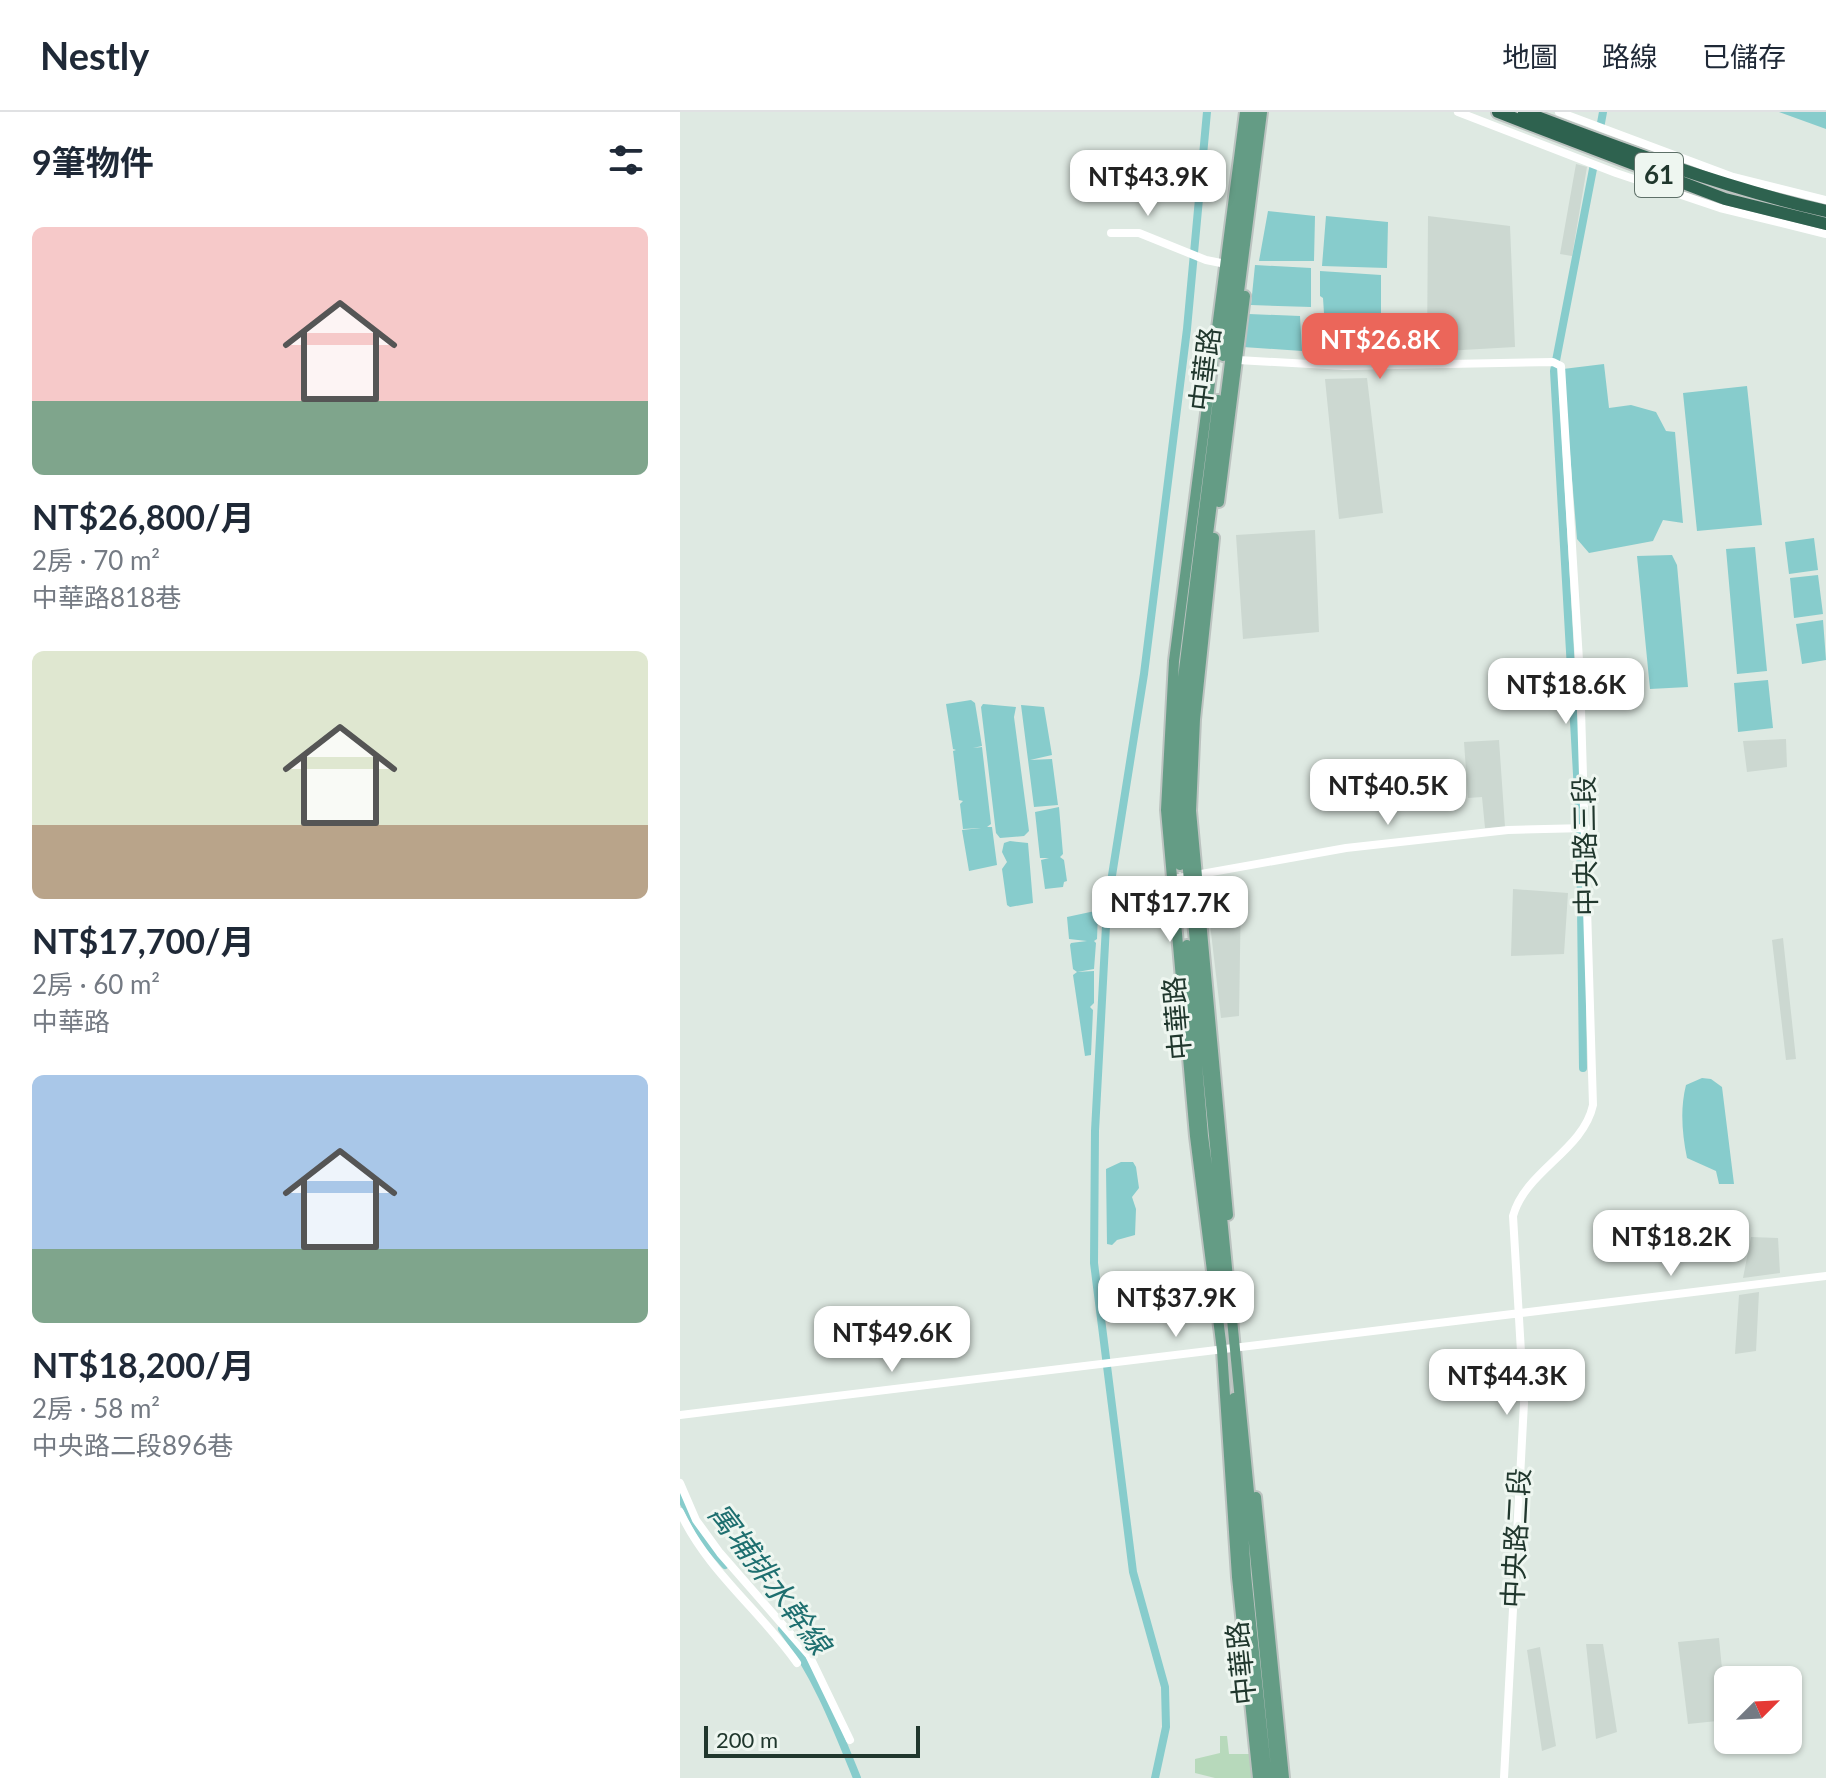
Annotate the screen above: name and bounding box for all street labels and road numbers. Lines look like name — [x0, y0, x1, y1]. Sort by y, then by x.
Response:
road number: 61 — [1635, 153, 1683, 197]
street label: 中華路 — [1182, 325, 1226, 413]
street label: 中央路三段 — [1566, 776, 1602, 916]
street label: 中華路 — [1155, 975, 1197, 1061]
street label: 中央路二段 — [1494, 1467, 1536, 1609]
street label: 中華路 — [1219, 1620, 1261, 1707]

